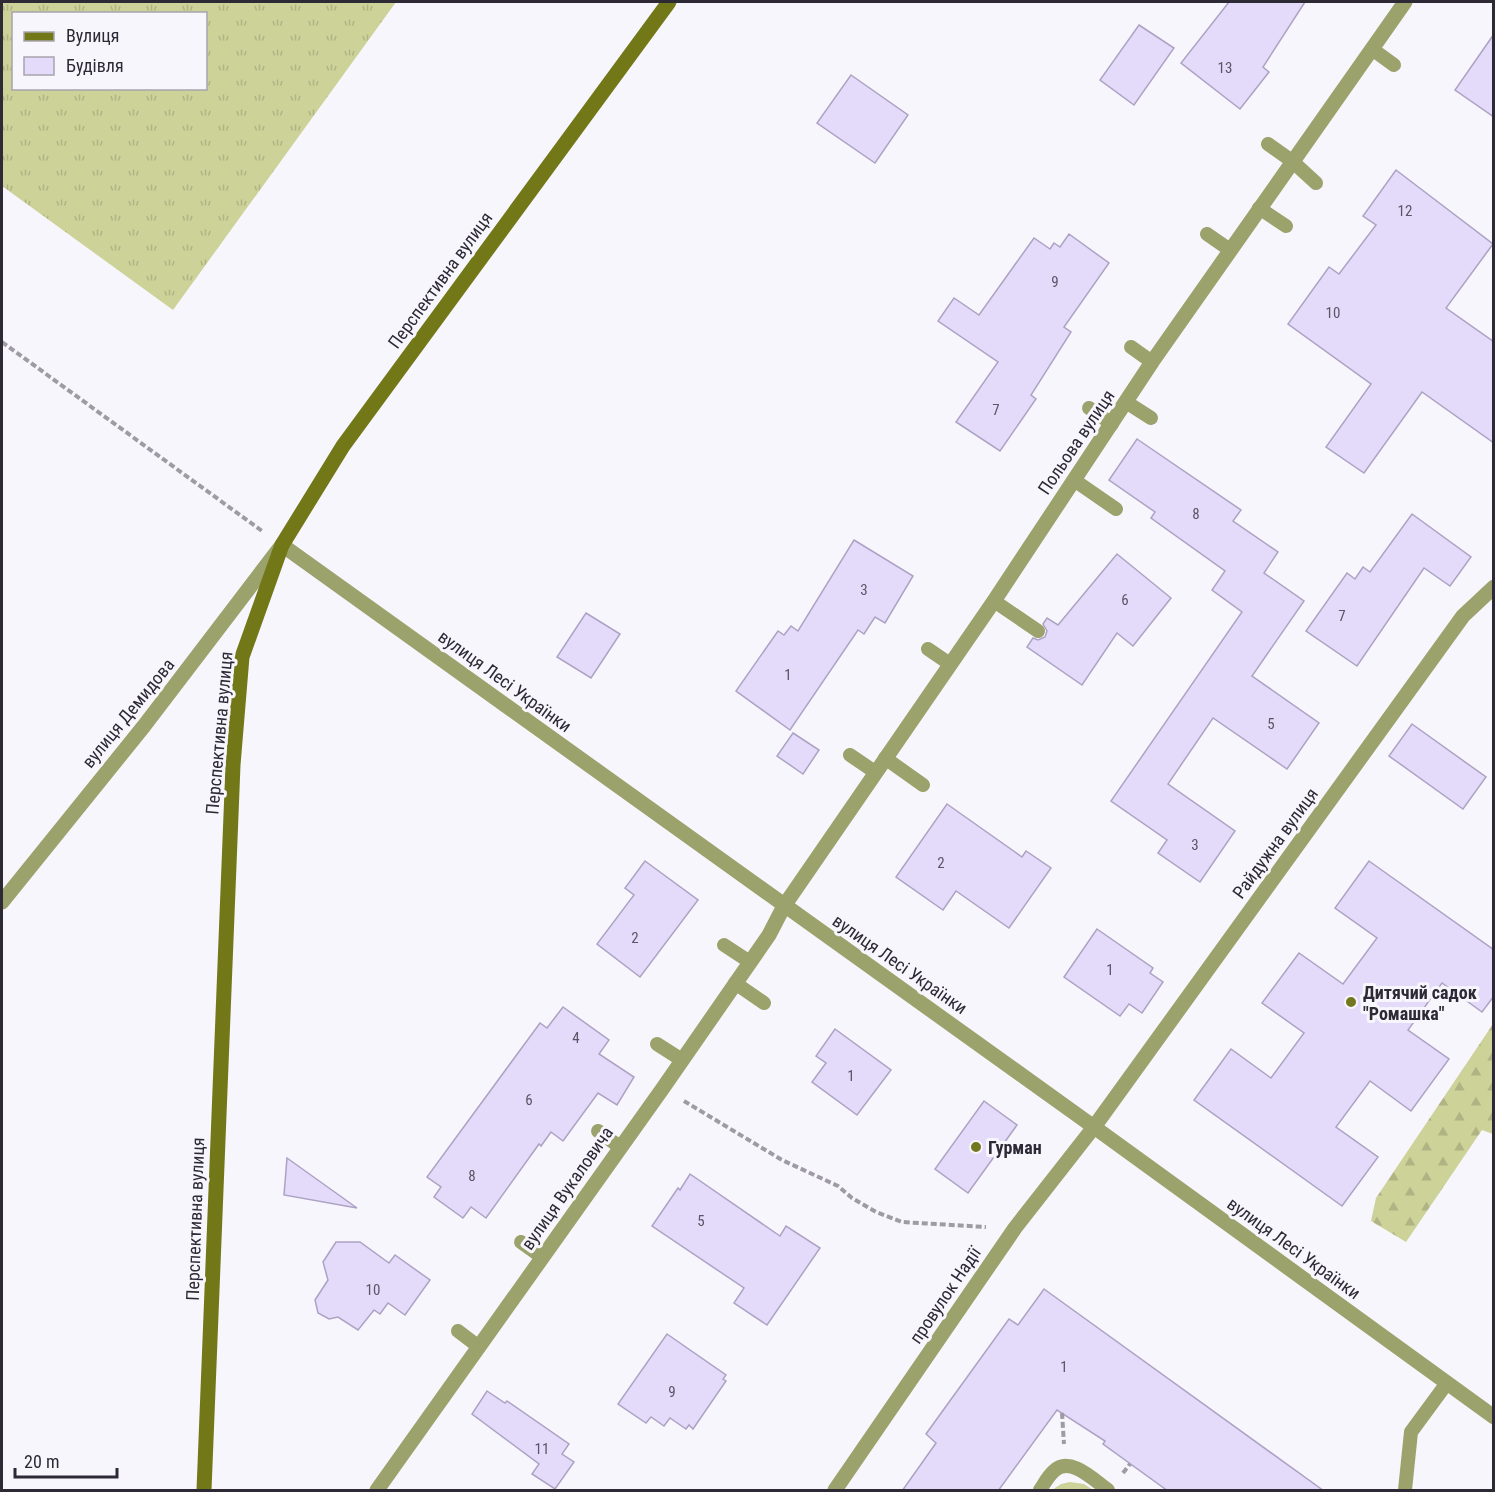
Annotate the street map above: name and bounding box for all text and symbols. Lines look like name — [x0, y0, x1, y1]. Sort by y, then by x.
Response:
legend — [12, 12, 207, 90]
text: Вулиця — [66, 25, 120, 46]
text: Будівля — [66, 55, 124, 76]
house number: 13 — [1218, 59, 1232, 77]
house number: 12 — [1398, 202, 1412, 220]
street label: Перспективна вулиця — [383, 208, 497, 352]
house number: 9 — [1051, 273, 1059, 291]
house number: 10 — [1326, 304, 1340, 322]
street label: Польова вулиця — [1033, 386, 1119, 498]
house number: 7 — [992, 401, 1000, 419]
house number: 8 — [1192, 505, 1200, 523]
house number: 3 — [860, 581, 868, 599]
house number: 6 — [1121, 591, 1129, 609]
house number: 7 — [1338, 607, 1346, 625]
street label: вулиця Лесі Українки — [434, 626, 576, 736]
street label: Перспективна вулиця — [201, 651, 237, 815]
street label: вулиця Демидова — [78, 654, 178, 772]
house number: 1 — [784, 666, 792, 684]
house number: 5 — [1267, 715, 1275, 733]
street label: Райдужна вулиця — [1228, 784, 1322, 902]
house number: 3 — [1191, 836, 1199, 854]
house number: 2 — [937, 854, 945, 872]
street label: вулиця Лесі Українки — [829, 910, 971, 1018]
house number: 2 — [631, 929, 639, 947]
house number: 1 — [1106, 961, 1114, 979]
place label: Дитячий садок "Ромашка" — [1363, 982, 1477, 1024]
marker: Дитячий садок "Ромашка" — [1344, 995, 1358, 1009]
house number: 4 — [572, 1029, 580, 1047]
house number: 1 — [847, 1067, 855, 1085]
house number: 6 — [525, 1091, 533, 1109]
street label: вулиця Вукаловича — [517, 1123, 617, 1253]
street label: Перспективна вулиця — [182, 1137, 208, 1301]
place label: Гурман — [988, 1137, 1042, 1158]
marker: Гурман — [969, 1140, 983, 1154]
house number: 8 — [468, 1167, 476, 1185]
street label: вулиця Лесі Українки — [1223, 1193, 1365, 1303]
house number: 5 — [697, 1212, 705, 1230]
street label: провулок Надії — [905, 1242, 985, 1347]
house number: 10 — [366, 1281, 380, 1299]
house number: 1 — [1060, 1358, 1068, 1376]
house number: 9 — [668, 1383, 676, 1401]
house number: 11 — [535, 1440, 549, 1458]
scale bar — [15, 1441, 117, 1479]
text: 20 m — [24, 1451, 59, 1472]

